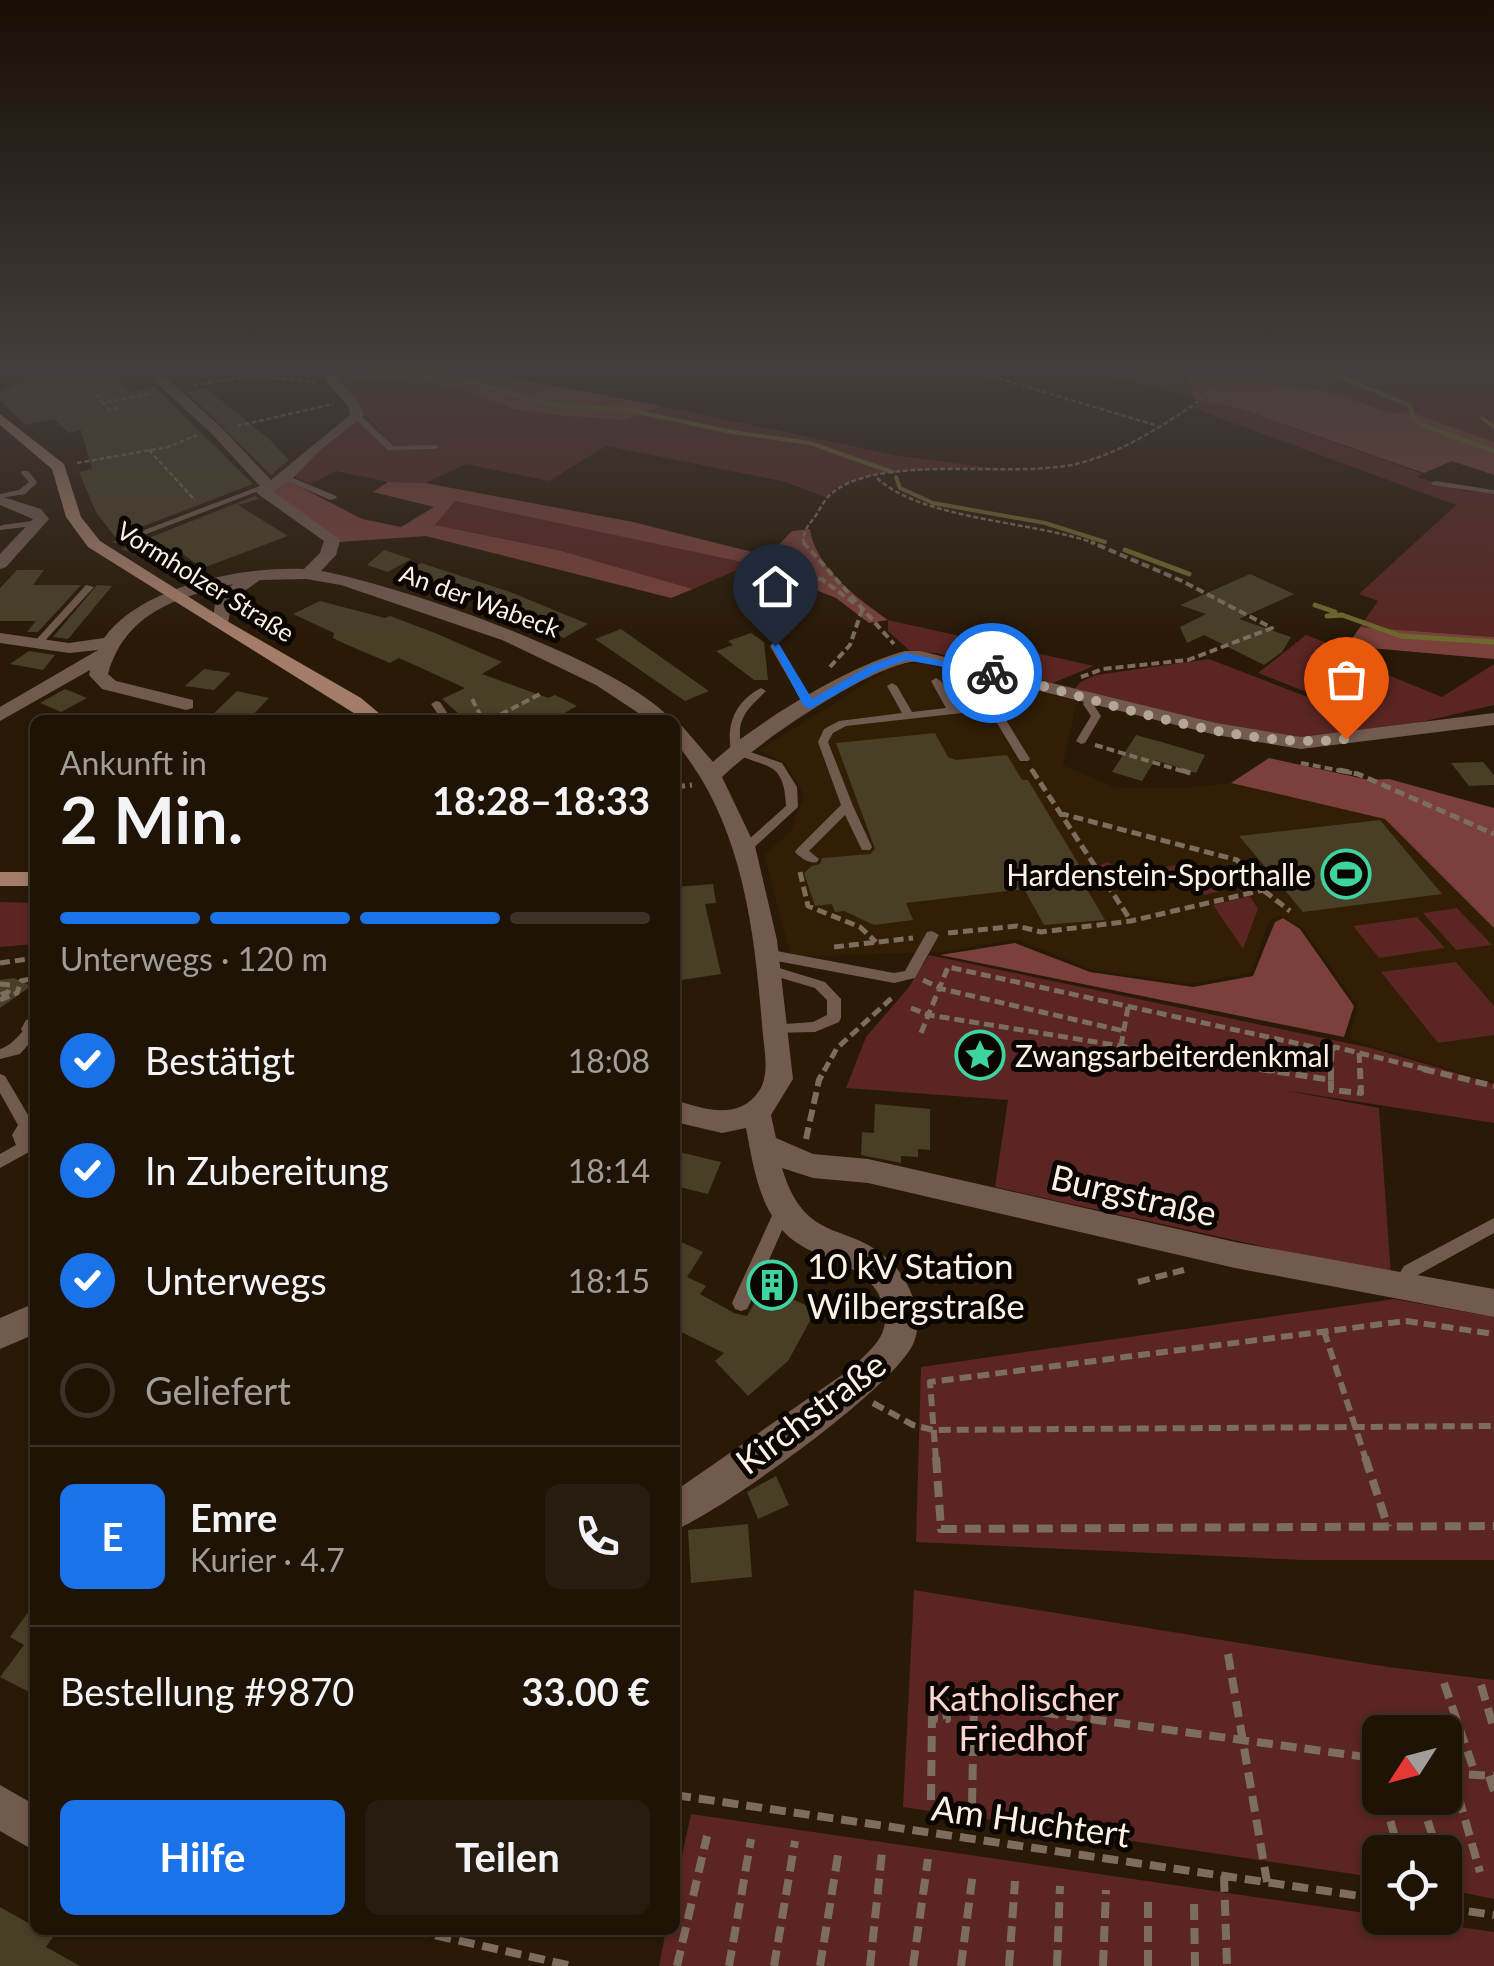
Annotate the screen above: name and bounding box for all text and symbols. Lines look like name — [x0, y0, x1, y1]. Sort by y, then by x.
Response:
street label: Vormholzer Straße — [112, 514, 300, 648]
pin — [733, 544, 818, 647]
street label: An der Wabeck — [396, 557, 564, 643]
icon: home — [748, 559, 803, 614]
courier — [942, 623, 1042, 723]
pin — [1304, 637, 1389, 740]
icon: bike — [965, 646, 1020, 701]
icon: bag — [1319, 652, 1374, 707]
text: Ankunft in — [60, 743, 207, 782]
text: 18:28–18:33 — [432, 777, 650, 823]
text: 2 Min. — [60, 780, 243, 858]
sports icon: Hardenstein-Sporthalle — [1320, 848, 1372, 900]
place label: Hardenstein-Sporthalle — [1006, 856, 1311, 892]
text: Unterwegs · 120 m — [60, 939, 328, 978]
place icon: Zwangsarbeiterdenkmal — [954, 1029, 1006, 1081]
icon: check — [60, 1033, 115, 1088]
text: Bestätigt — [145, 1037, 295, 1083]
place label: Zwangsarbeiterdenkmal — [1015, 1037, 1330, 1073]
text: 18:08 — [568, 1041, 650, 1080]
icon: check — [60, 1143, 115, 1198]
text: In Zubereitung — [145, 1147, 389, 1193]
text: 18:14 — [568, 1151, 650, 1190]
street label: Burgstraße — [1047, 1155, 1221, 1233]
place label: 10 kV Station Wilbergstraße — [807, 1244, 1025, 1326]
icon: check — [60, 1253, 115, 1308]
text: Unterwegs — [145, 1257, 327, 1303]
building icon: 10 kV Station Wilbergstraße — [746, 1259, 798, 1311]
text: 18:15 — [568, 1261, 650, 1300]
street label: Kirchstraße — [727, 1342, 893, 1482]
text: Geliefert — [145, 1367, 291, 1413]
button: phone — [545, 1484, 650, 1589]
text: Emre — [190, 1494, 277, 1540]
text: E — [102, 1513, 123, 1559]
text: Kurier · 4.7 — [190, 1540, 345, 1579]
text: Bestellung #9870 — [60, 1668, 354, 1714]
text: 33.00 € — [522, 1668, 650, 1714]
park label: Katholischer Friedhof — [927, 1676, 1119, 1758]
north arrow — [1362, 1715, 1462, 1815]
map controls — [1362, 1715, 1462, 1935]
street label: Am Huchtert — [929, 1785, 1133, 1855]
button: Hilfe — [60, 1800, 345, 1915]
button: Teilen — [365, 1800, 650, 1915]
button: locate — [1362, 1835, 1462, 1935]

